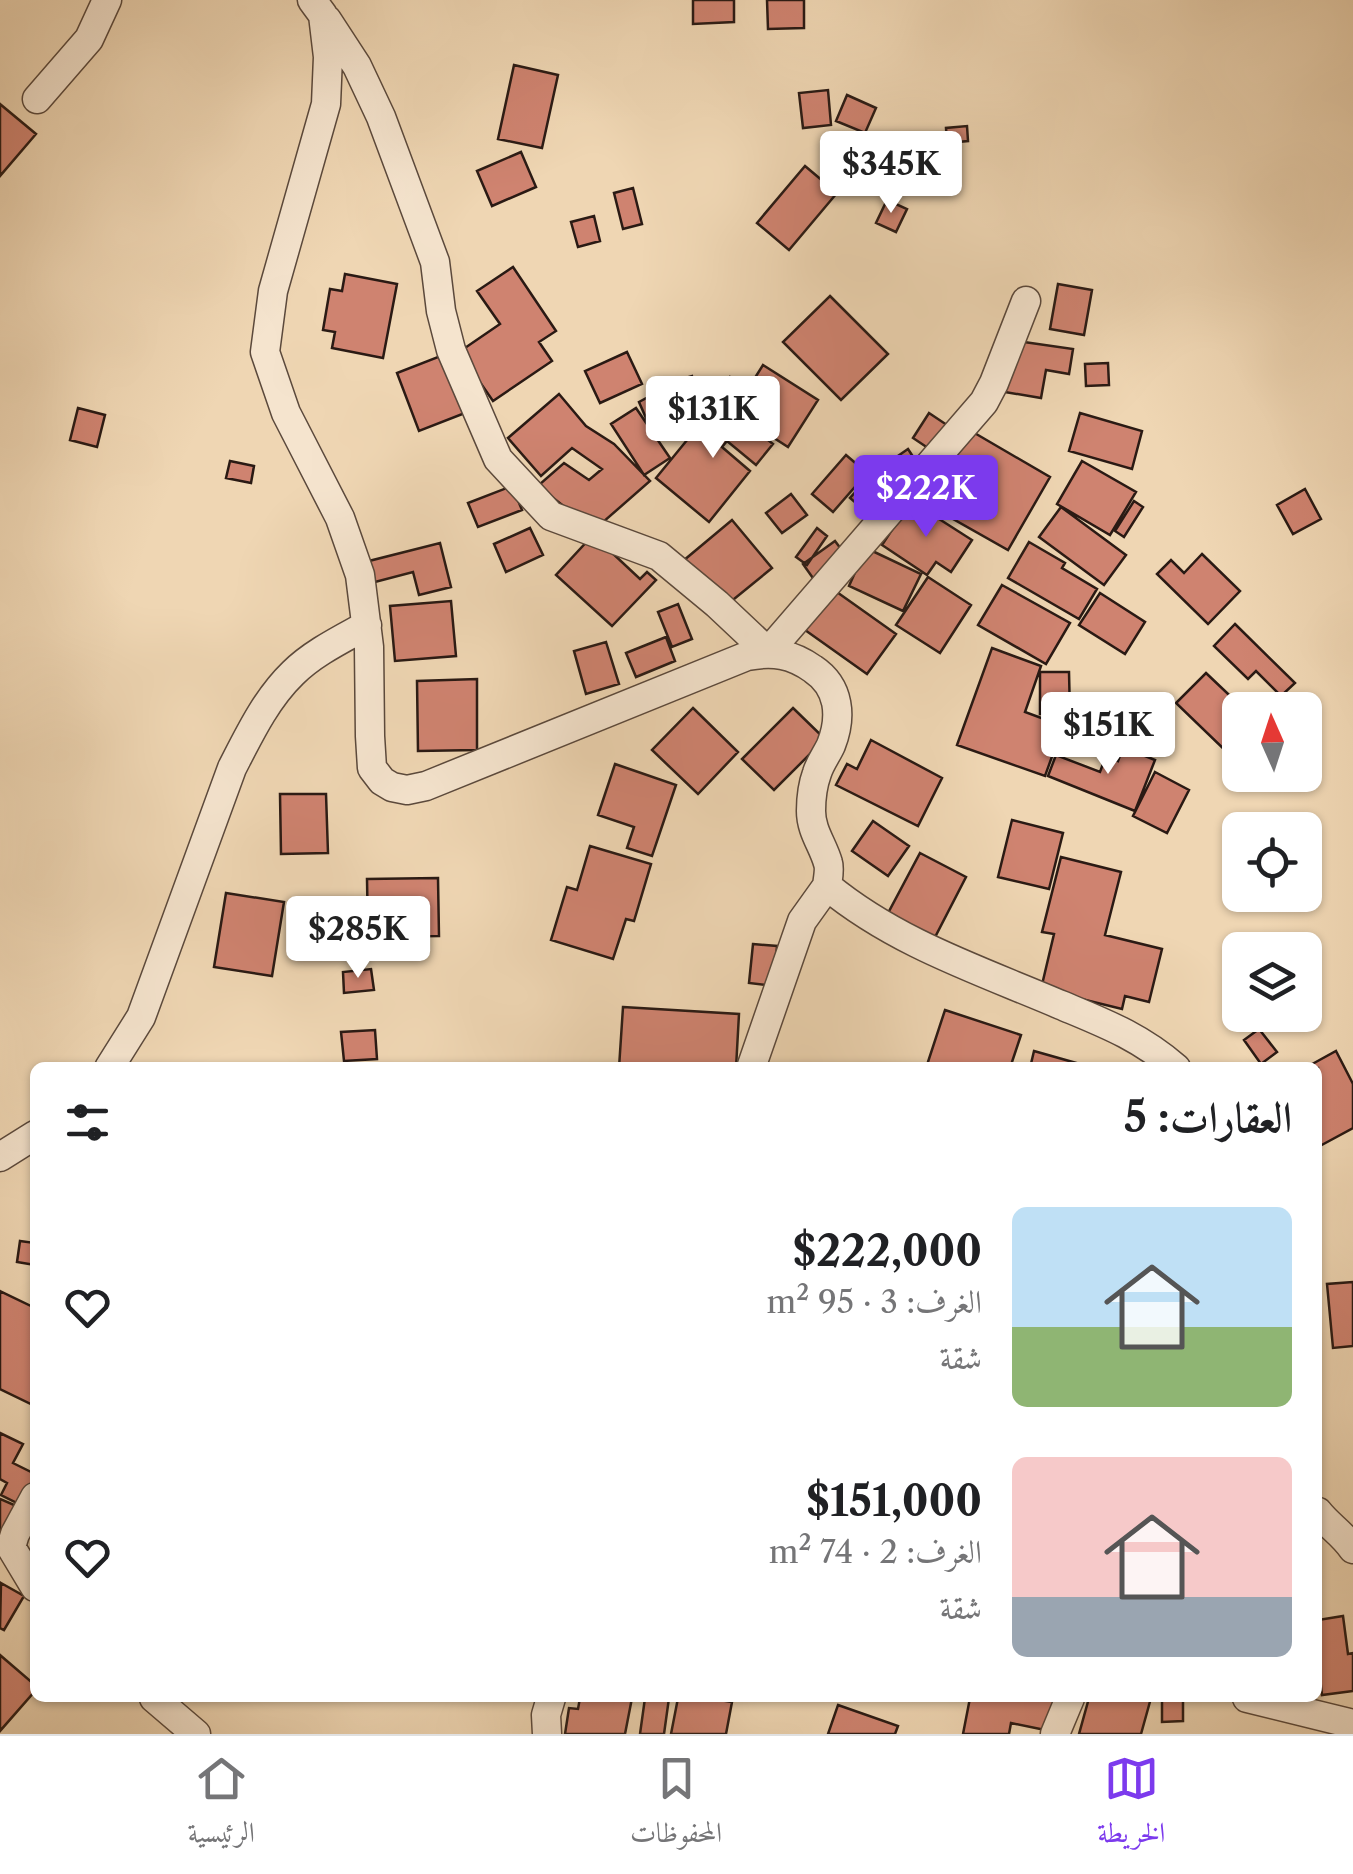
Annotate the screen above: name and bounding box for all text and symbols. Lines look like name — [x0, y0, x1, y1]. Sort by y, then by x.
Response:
pin: $345K — [821, 131, 961, 216]
text: $345K — [842, 144, 940, 183]
pin: $131K — [643, 376, 783, 461]
text: $131K — [668, 389, 758, 428]
pin: $222K — [856, 455, 996, 540]
text: $222K — [876, 468, 976, 507]
pin: $151K — [1038, 692, 1178, 777]
north arrow — [1222, 692, 1322, 792]
map controls — [1222, 692, 1322, 1032]
text: $151K — [1063, 705, 1153, 744]
button: locate — [1222, 812, 1322, 912]
pin: $285K — [288, 896, 428, 981]
text: $285K — [308, 909, 408, 948]
button: layers — [1222, 932, 1322, 1032]
text: العقارات: 5 — [1124, 1091, 1292, 1143]
icon: filters — [60, 1095, 115, 1150]
text: $222,000 — [793, 1225, 982, 1277]
icon: home — [1092, 1247, 1212, 1367]
icon: heart — [60, 1280, 115, 1335]
text: الغرف: 3 · 95 m² — [767, 1282, 982, 1321]
text: شقة — [940, 1338, 982, 1377]
text: $151,000 — [806, 1475, 982, 1527]
icon: home — [1092, 1497, 1212, 1617]
icon: heart — [60, 1530, 115, 1585]
text: الغرف: 2 · 74 m² — [769, 1532, 982, 1571]
text: شقة — [940, 1588, 982, 1627]
tab: الرئيسية — [188, 1751, 255, 1860]
tab: المحفوظات — [630, 1751, 722, 1860]
tab: الخريطة — [1097, 1751, 1165, 1860]

